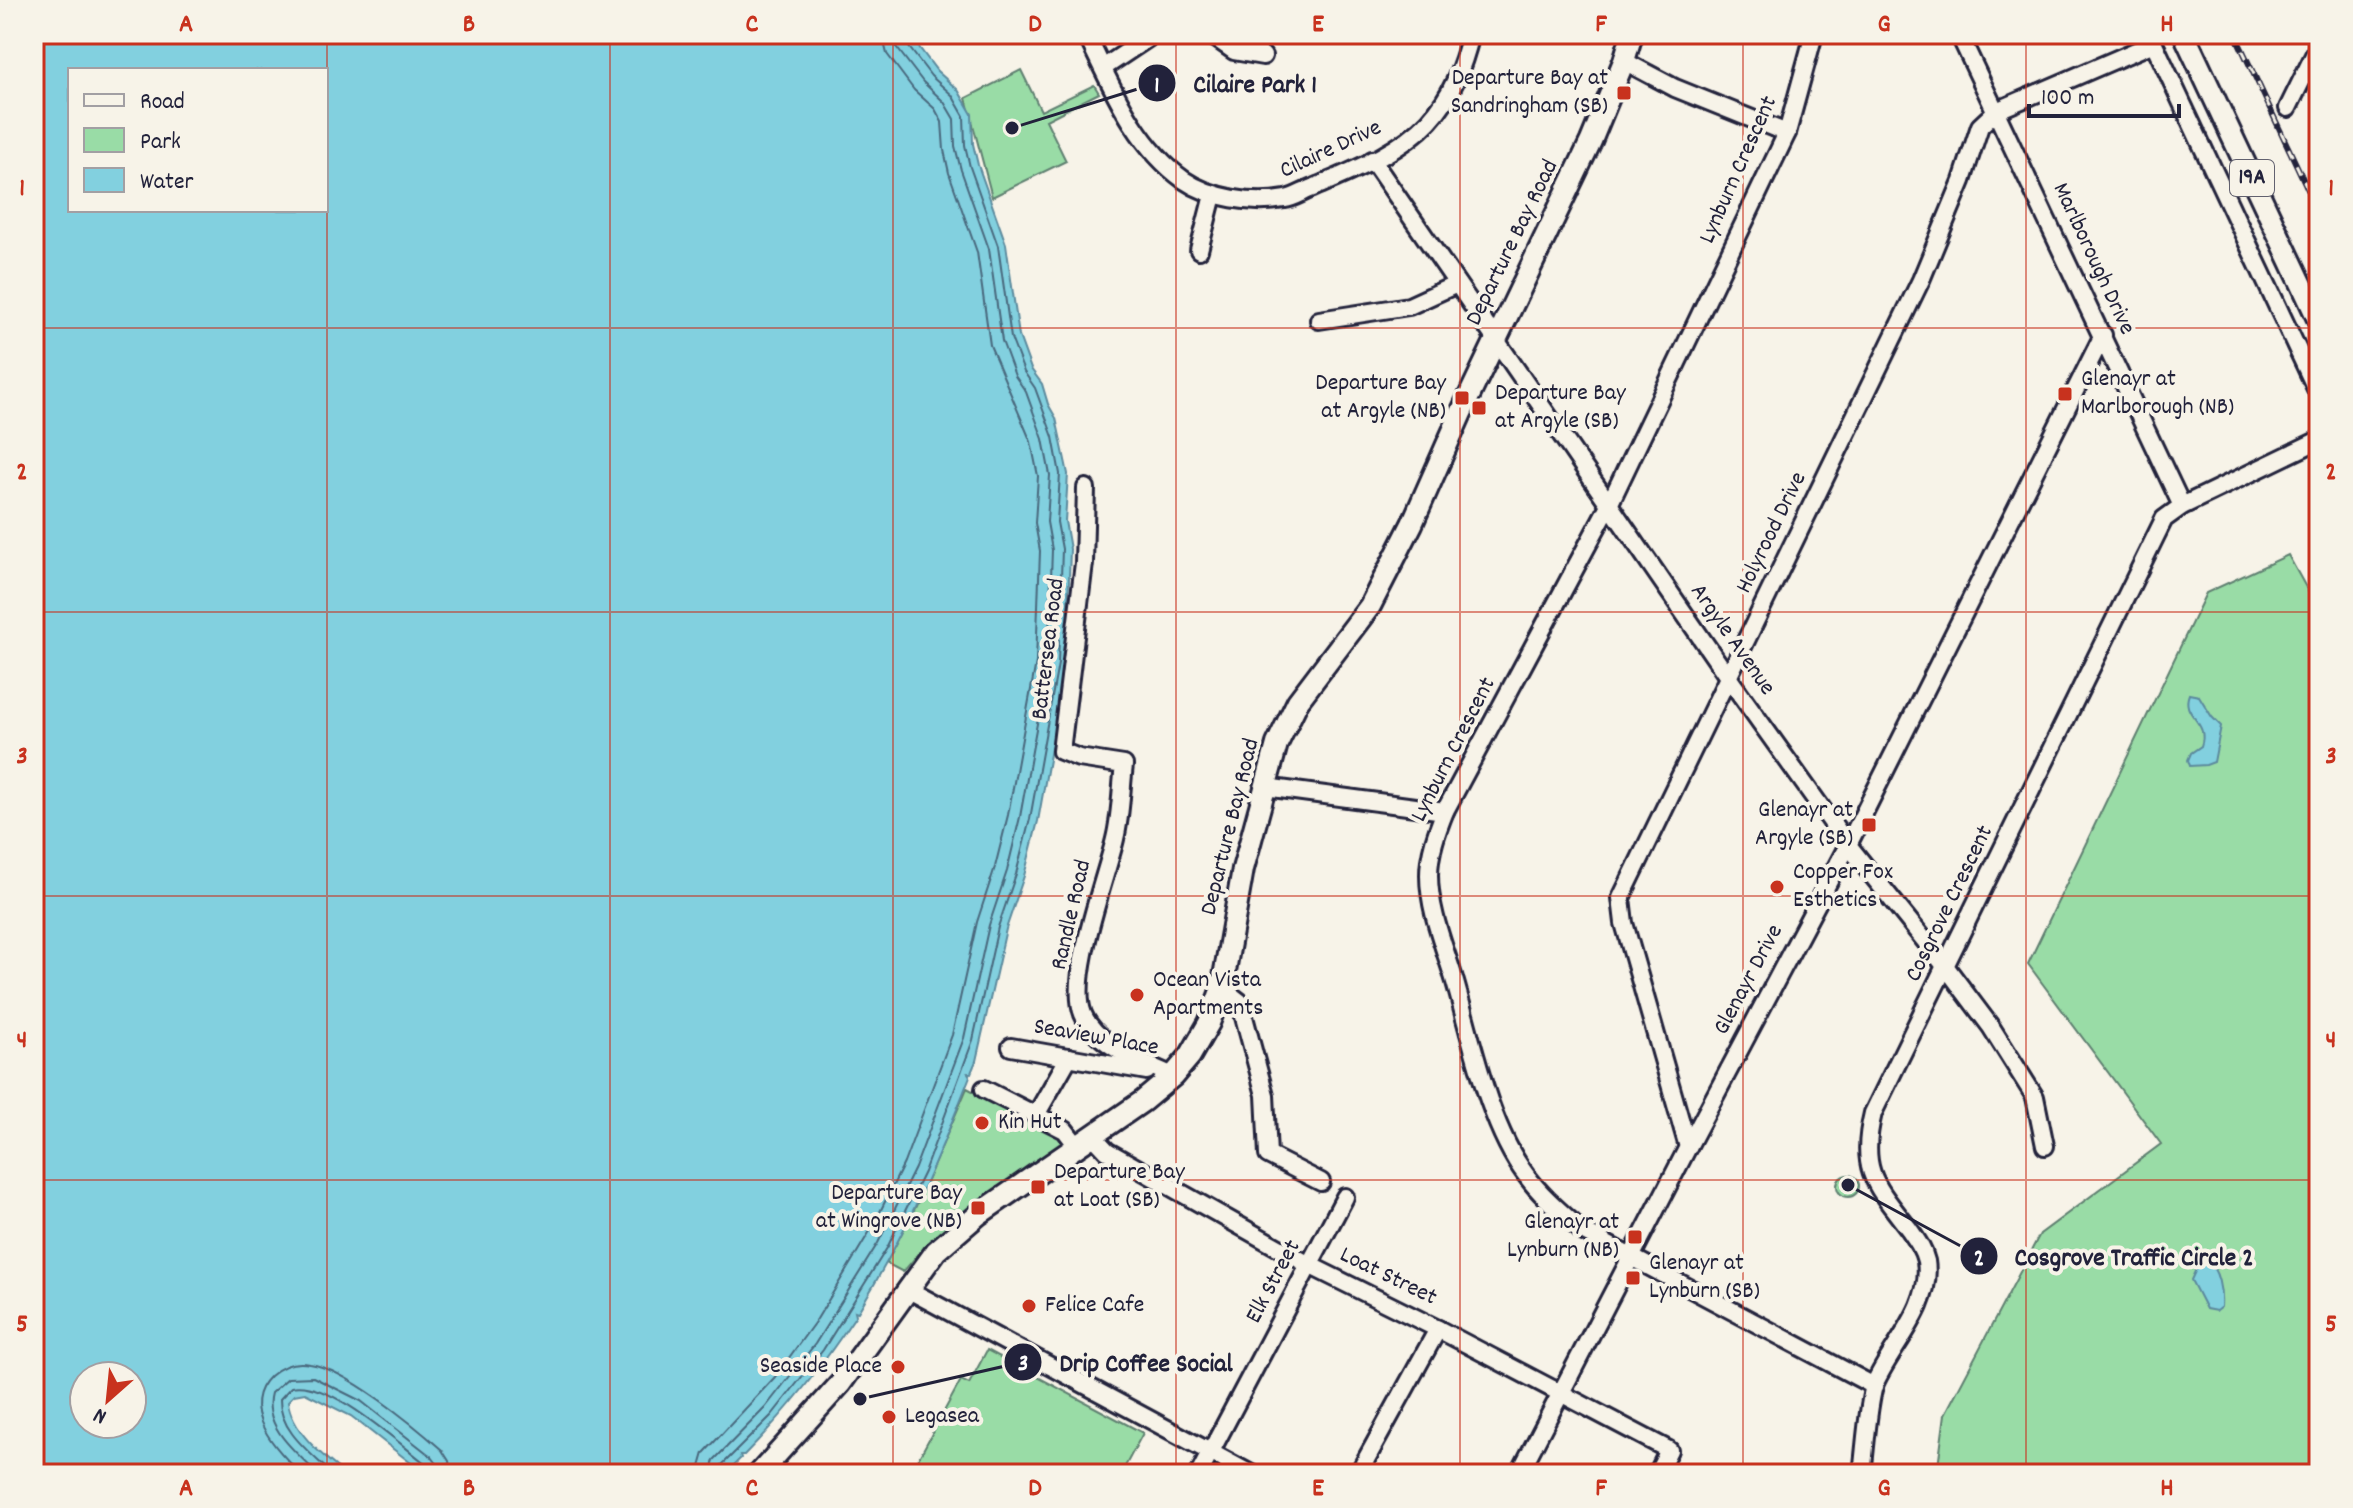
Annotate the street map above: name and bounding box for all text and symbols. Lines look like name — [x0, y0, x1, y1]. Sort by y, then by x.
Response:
text: A — [179, 7, 193, 44]
text: B — [463, 7, 475, 44]
text: C — [746, 7, 759, 44]
text: D — [1028, 7, 1042, 44]
text: E — [1312, 7, 1324, 44]
text: F — [1595, 7, 1607, 44]
text: G — [1877, 7, 1891, 44]
text: H — [2160, 7, 2174, 44]
callout: Cilaire Park 1 — [1137, 58, 1333, 108]
place label: Departure Bay at Sandringham (SB) — [1451, 62, 1608, 124]
legend — [68, 68, 328, 212]
text: Cilaire Park 1 — [1193, 68, 1317, 105]
scale bar — [2029, 68, 2179, 118]
text: 1 — [1154, 70, 1160, 104]
text: 100 m — [2041, 82, 2094, 116]
marker: Departure Bay at Sandringham (SB) — [1615, 84, 1633, 102]
text: Road — [140, 86, 185, 120]
street label: Lynburn Crescent — [1691, 91, 1787, 249]
street label: Cilaire Drive — [1274, 112, 1388, 188]
text: Park — [140, 126, 181, 160]
street label: Departure Bay Road — [1458, 154, 1568, 332]
road number: 19A — [2230, 160, 2274, 196]
text: Water — [140, 166, 193, 200]
text: 1 — [19, 171, 25, 208]
text: 1 — [2328, 171, 2334, 208]
street label: Marlborough Drive — [2043, 177, 2143, 341]
place label: Glenayr at Marlborough (NB) — [2081, 363, 2234, 425]
place label: Departure Bay at Argyle (NB) — [1315, 367, 1447, 429]
place label: Departure Bay at Argyle (SB) — [1495, 377, 1627, 439]
marker: Glenayr at Marlborough (NB) — [2056, 385, 2074, 403]
marker: Departure Bay at Argyle (NB) — [1453, 389, 1471, 407]
marker: Departure Bay at Argyle (SB) — [1470, 399, 1488, 417]
text: 2 — [16, 455, 28, 492]
text: 2 — [2325, 455, 2337, 492]
street label: Holyrood Drive — [1728, 466, 1816, 600]
street label: Battersea Road — [1023, 576, 1075, 722]
street label: Argyle Avenue — [1681, 577, 1783, 703]
street label: Lynburn Crescent — [1403, 672, 1505, 828]
street label: Departure Bay Road — [1193, 735, 1269, 919]
text: 3 — [16, 739, 28, 776]
text: 3 — [2325, 739, 2337, 776]
place label: Glenayr at Argyle (SB) — [1755, 794, 1853, 856]
marker: Glenayr at Argyle (SB) — [1860, 816, 1878, 834]
street label: Cosgrove Crescent — [1897, 820, 2003, 988]
place label: Copper Fox Esthetics — [1793, 856, 1893, 918]
street label: Randle Road — [1043, 857, 1101, 973]
marker: Copper Fox Esthetics — [1768, 878, 1786, 896]
street label: Glenayr Drive — [1706, 919, 1792, 1041]
place label: Ocean Vista Apartments — [1153, 964, 1263, 1026]
marker: Ocean Vista Apartments — [1128, 986, 1146, 1004]
street label: Seaview Place — [1031, 1010, 1161, 1066]
text: 4 — [17, 1023, 27, 1060]
text: 4 — [2326, 1023, 2336, 1060]
place label: Kin Hut — [998, 1106, 1062, 1140]
marker: Kin Hut — [973, 1114, 991, 1132]
place label: Departure Bay at Loat (SB) — [1054, 1156, 1186, 1218]
place label: Departure Bay at Wingrove (NB) — [816, 1177, 963, 1239]
marker: Departure Bay at Loat (SB) — [1029, 1178, 1047, 1196]
marker: Departure Bay at Wingrove (NB) — [969, 1199, 987, 1217]
place label: Glenayr at Lynburn (NB) — [1507, 1206, 1619, 1268]
marker: Glenayr at Lynburn (NB) — [1626, 1228, 1644, 1246]
callout: Cosgrove Traffic Circle 2 — [1959, 1231, 2270, 1281]
street label: Elk Street — [1238, 1234, 1310, 1330]
street label: Loat Street — [1334, 1239, 1443, 1315]
text: Cosgrove Traffic Circle 2 — [2014, 1241, 2254, 1278]
text: 2 — [1974, 1243, 1984, 1277]
place label: Glenayr at Lynburn (SB) — [1649, 1247, 1760, 1309]
marker: Glenayr at Lynburn (SB) — [1624, 1269, 1642, 1287]
place label: Felice Cafe — [1045, 1289, 1144, 1323]
marker: Felice Cafe — [1020, 1297, 1038, 1315]
text: 5 — [16, 1307, 28, 1344]
text: 5 — [2325, 1307, 2337, 1344]
callout: Drip Coffee Social — [1003, 1337, 1248, 1387]
text: Drip Coffee Social — [1059, 1347, 1233, 1384]
text: 3 — [1018, 1348, 1028, 1382]
place label: Seaside Place — [760, 1350, 882, 1384]
marker: Seaside Place — [889, 1358, 907, 1376]
north arrow — [68, 1360, 148, 1440]
text: N — [89, 1398, 112, 1431]
place label: Legasea — [905, 1400, 980, 1434]
marker: Legasea — [880, 1408, 898, 1426]
text: A — [179, 1471, 193, 1508]
text: B — [463, 1471, 475, 1508]
text: C — [746, 1471, 759, 1508]
text: D — [1028, 1471, 1042, 1508]
text: E — [1312, 1471, 1324, 1508]
text: F — [1595, 1471, 1607, 1508]
text: G — [1877, 1471, 1891, 1508]
text: H — [2160, 1471, 2174, 1508]

